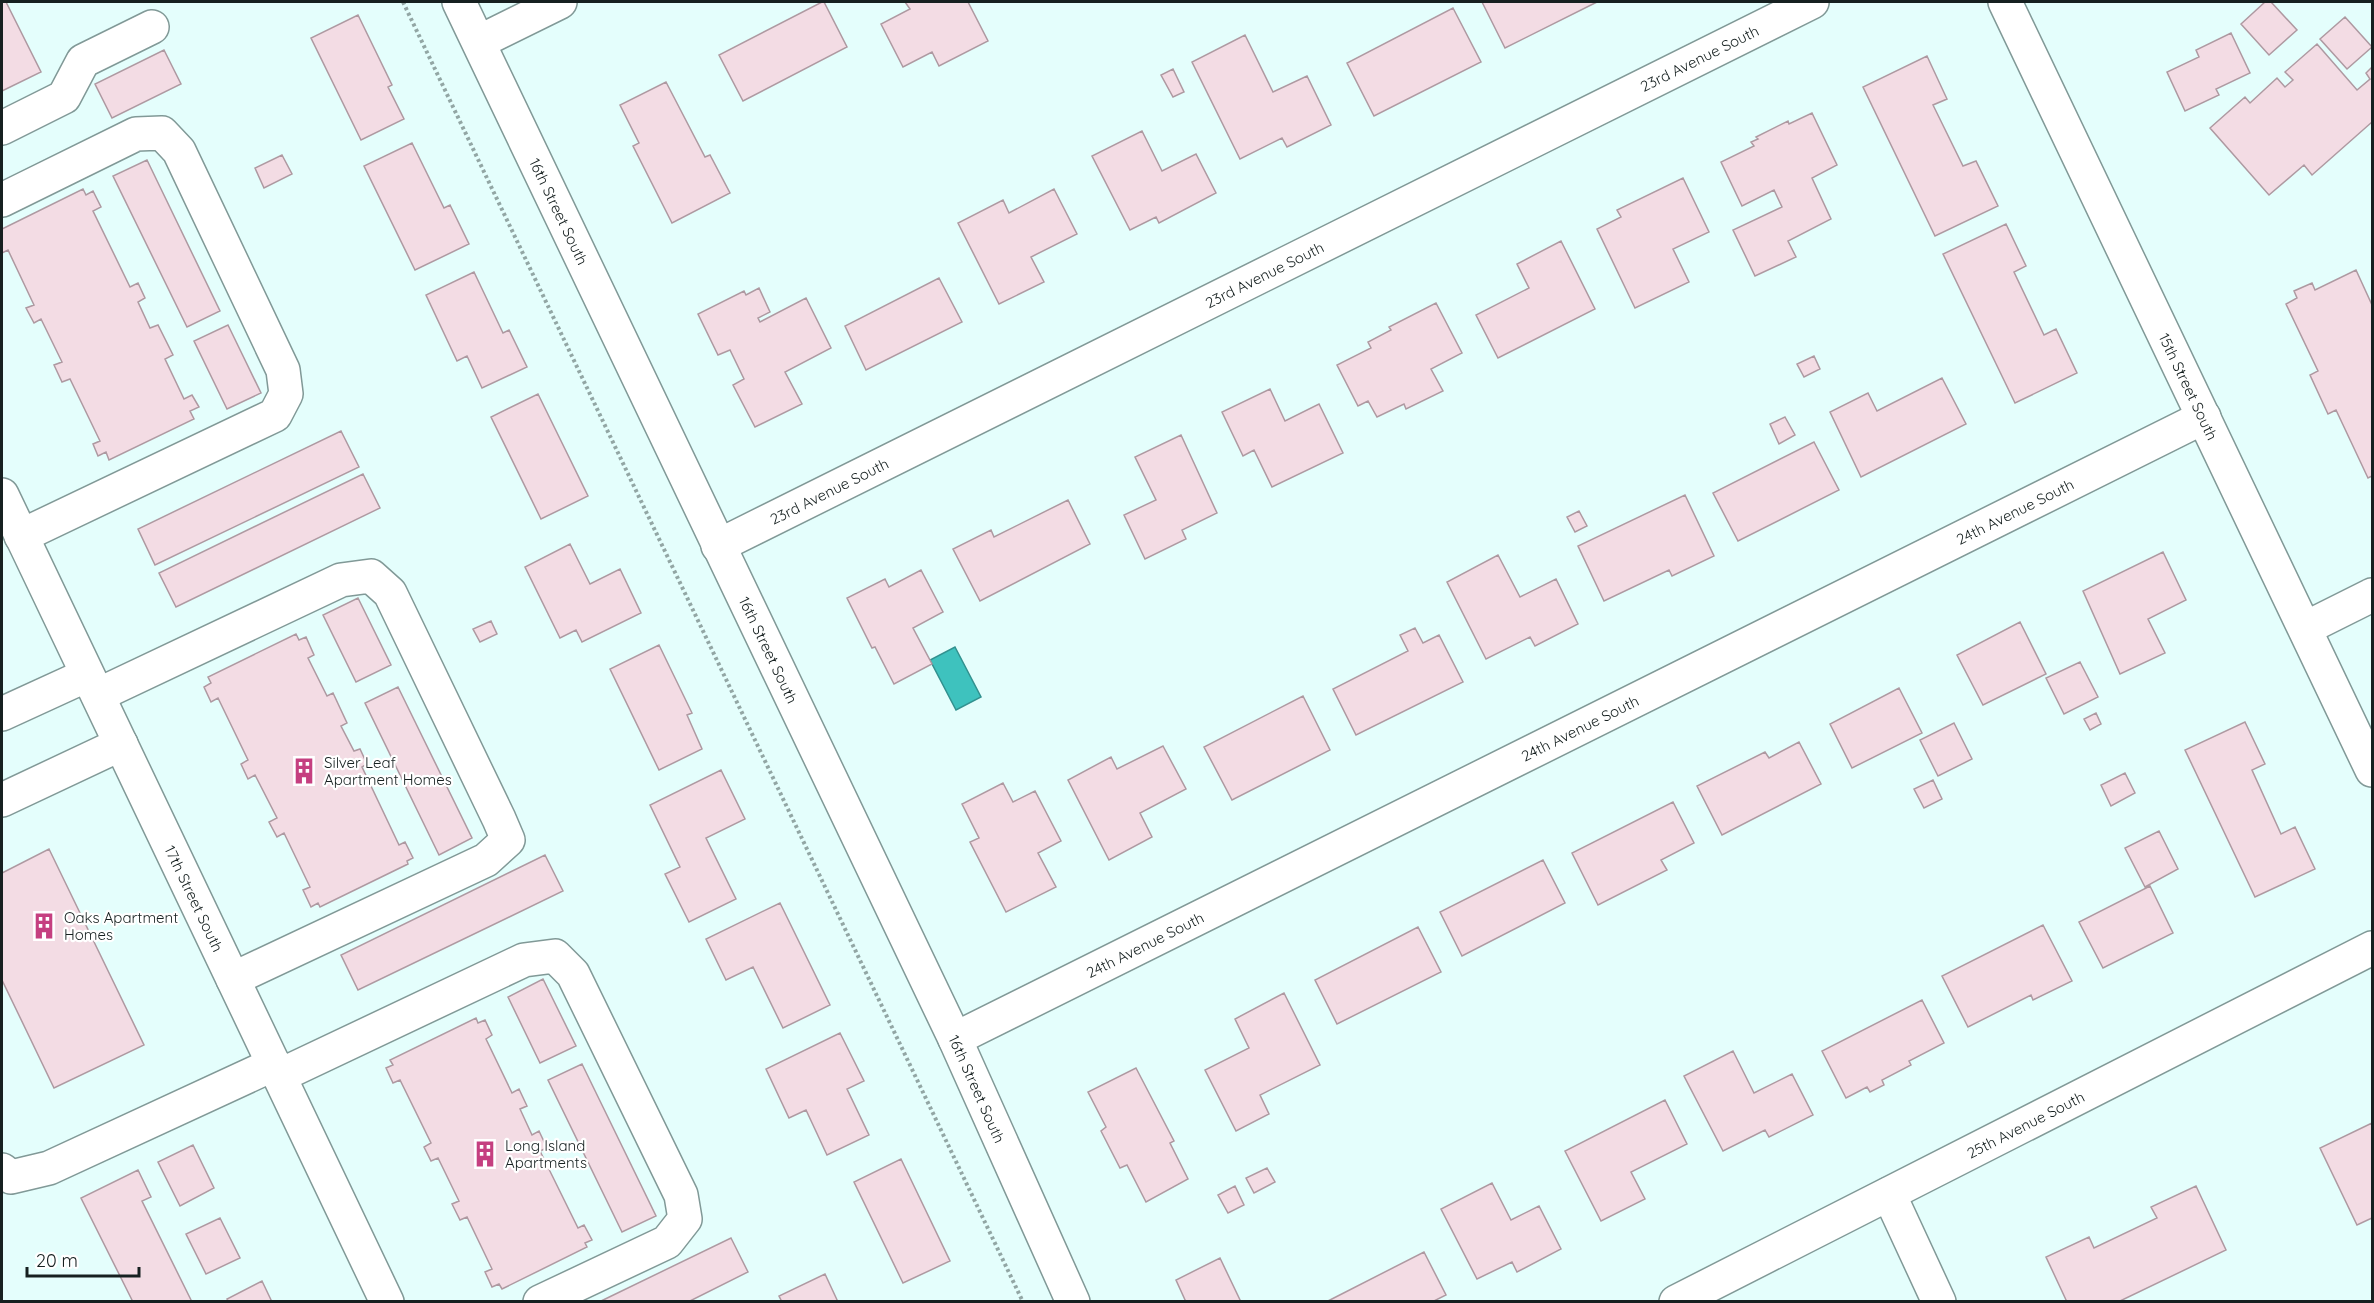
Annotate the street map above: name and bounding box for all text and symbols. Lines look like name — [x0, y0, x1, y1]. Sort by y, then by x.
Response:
street label: 23rd Avenue South — [1637, 21, 1762, 95]
street label: 16th Street South — [525, 155, 593, 268]
street label: 23rd Avenue South — [1202, 237, 1327, 312]
street label: 15th Street South — [2155, 330, 2222, 443]
street label: 23rd Avenue South — [767, 453, 891, 528]
street label: 24th Avenue South — [1953, 474, 2077, 548]
street label: 16th Street South — [735, 593, 802, 706]
street label: 24th Avenue South — [1518, 691, 1642, 765]
place label: Silver Leaf Apartment Homes — [324, 753, 452, 789]
building icon: Silver Leaf Apartment Homes — [289, 756, 319, 786]
street label: 17th Street South — [161, 842, 228, 955]
street label: 24th Avenue South — [1083, 907, 1207, 982]
place label: Oaks Apartment Homes — [64, 908, 178, 944]
building icon: Oaks Apartment Homes — [29, 911, 59, 941]
street label: 16th Street South — [945, 1032, 1010, 1146]
street label: 25th Avenue South — [1963, 1086, 2087, 1162]
place label: Long Island Apartments — [505, 1136, 587, 1172]
building icon: Long Island Apartments — [470, 1139, 500, 1169]
scale bar — [27, 1240, 140, 1278]
text: 20 m — [36, 1249, 78, 1272]

